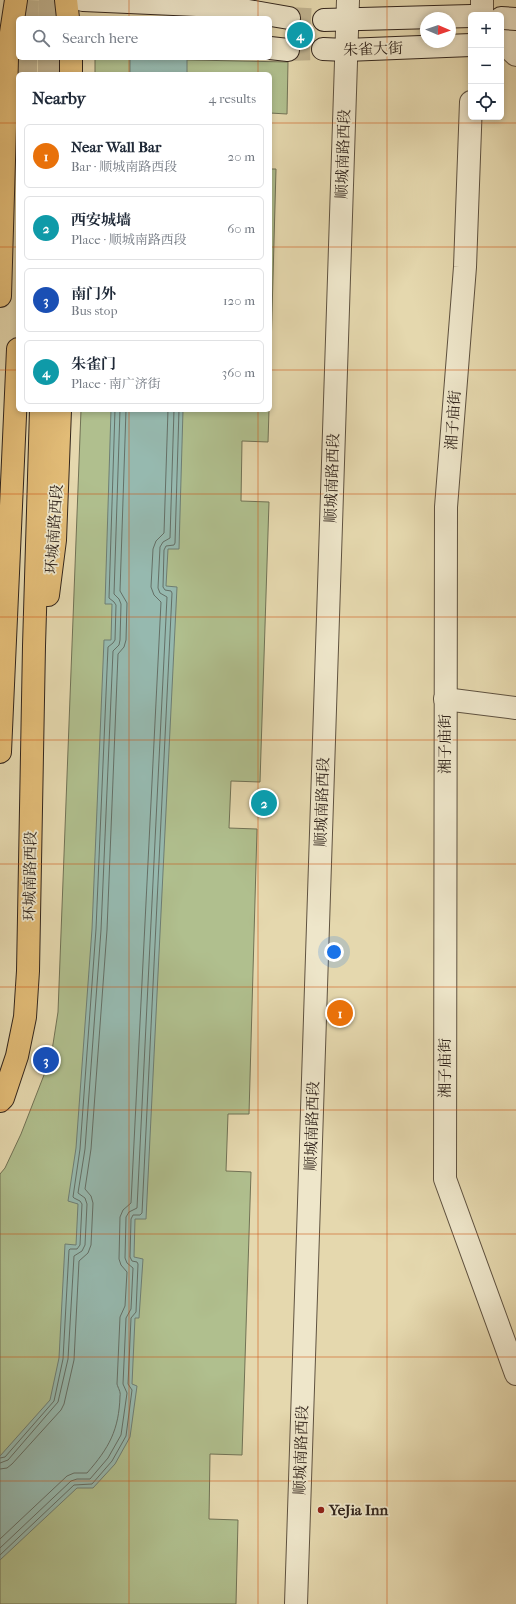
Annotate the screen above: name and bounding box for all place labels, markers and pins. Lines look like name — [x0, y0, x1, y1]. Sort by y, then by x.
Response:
pin: 4 — [287, 20, 313, 50]
pin: 2 — [251, 788, 277, 818]
pin: 1 — [327, 998, 353, 1028]
pin: 3 — [33, 1045, 59, 1075]
place label: YeJia Inn — [328, 1501, 389, 1519]
marker: YeJia Inn — [316, 1505, 326, 1515]

